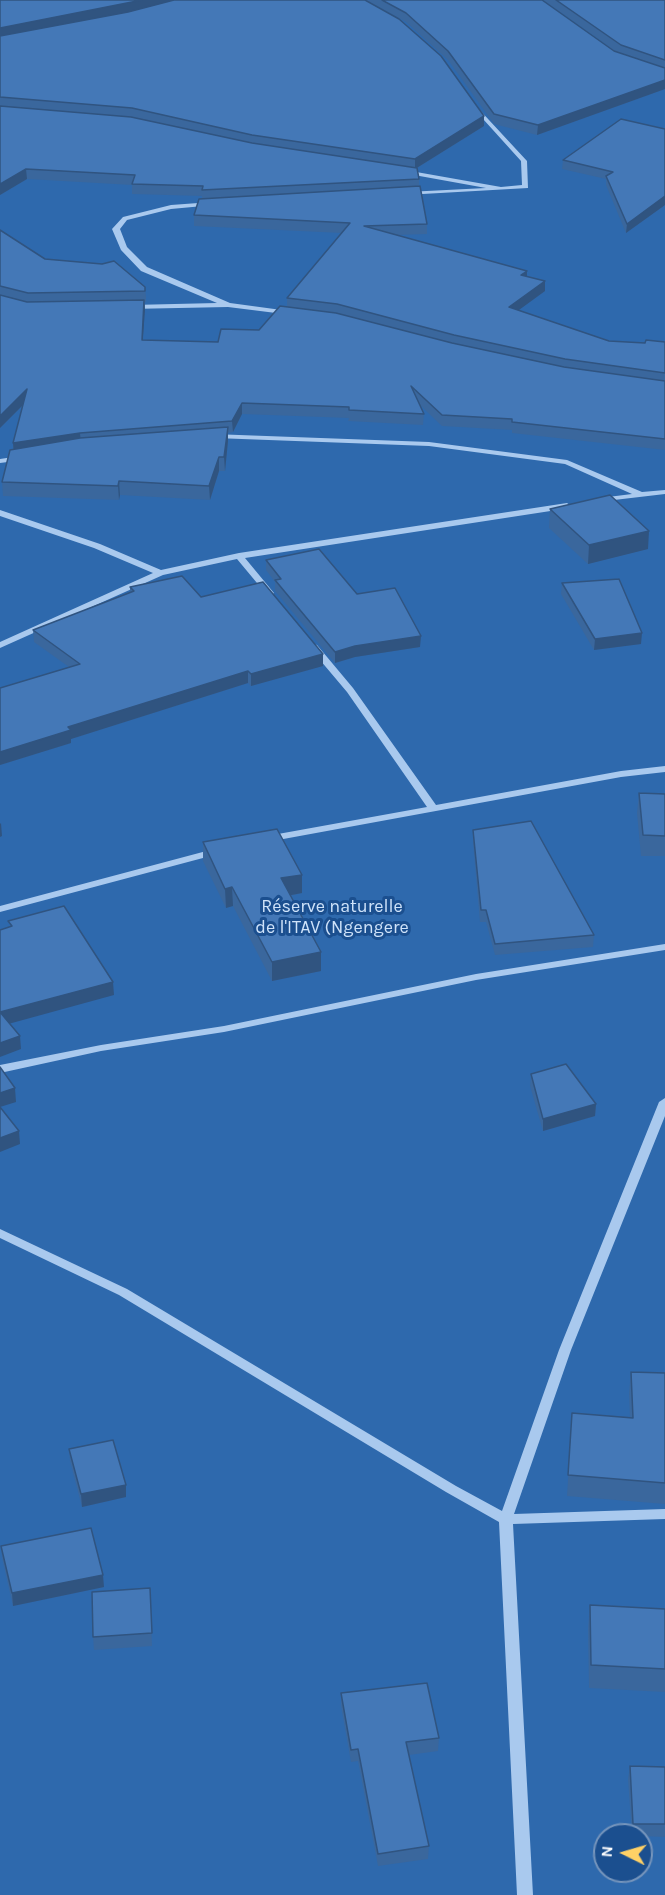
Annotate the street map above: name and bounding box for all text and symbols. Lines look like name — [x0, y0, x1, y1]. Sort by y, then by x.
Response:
park label: Réserve naturelle de l'ITAV (Ngengere — [255, 896, 409, 938]
north arrow — [593, 1823, 653, 1883]
text: N — [597, 1845, 617, 1858]

